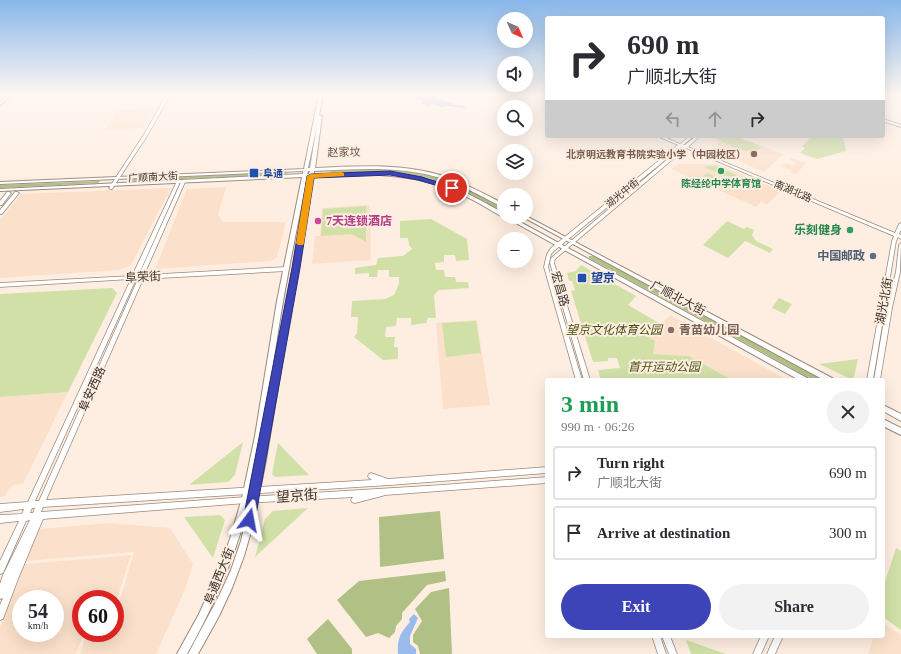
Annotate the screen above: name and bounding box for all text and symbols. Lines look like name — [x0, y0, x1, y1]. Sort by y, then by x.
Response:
north arrow — [497, 12, 533, 48]
map controls — [497, 12, 533, 268]
text: 690 m — [627, 29, 699, 60]
icon: right — [561, 32, 613, 84]
button: sound — [497, 56, 533, 92]
text: 广顺北大街 — [627, 67, 717, 87]
button: search — [497, 100, 533, 136]
icon: left — [662, 108, 684, 130]
icon: ahead — [704, 108, 726, 130]
icon: right — [746, 108, 768, 130]
button: layers — [497, 144, 533, 180]
district label: 赵家坟 — [328, 146, 361, 158]
place label: 北京明远教育书院实验小学（中园校区） — [566, 148, 746, 160]
marker: 北京明远教育书院实验小学（中园校区） — [749, 149, 759, 159]
marker: 陈经纶中学体育馆 — [716, 166, 726, 176]
marker: 阜通 — [248, 167, 260, 179]
place label: 阜通 — [263, 167, 283, 179]
street label: 广顺南大街 — [128, 170, 178, 184]
pin — [435, 171, 469, 205]
street label: 湖光中街 — [603, 176, 641, 210]
icon: arrive — [441, 177, 463, 199]
place label: 陈经纶中学体育馆 — [681, 178, 761, 189]
street label: 南湖北路 — [772, 178, 814, 204]
button: + — [497, 188, 533, 224]
place label: 7天连锁酒店 — [326, 214, 392, 228]
marker: 7天连锁酒店 — [313, 216, 323, 226]
place label: 乐刻健身 — [794, 223, 842, 237]
marker: 乐刻健身 — [845, 225, 855, 235]
button: − — [497, 232, 533, 268]
place label: 中国邮政 — [817, 249, 865, 263]
marker: 中国邮政 — [868, 251, 878, 261]
street label: 阜荣街 — [125, 269, 161, 285]
street label: 宏昌路 — [548, 270, 572, 308]
place label: 望京 — [591, 271, 615, 285]
marker: 望京 — [576, 272, 588, 284]
street label: 湖光北街 — [873, 276, 895, 326]
street label: 广顺北大街 — [648, 278, 708, 318]
park label: 望京文化体育公园 — [566, 323, 664, 337]
place label: 青苗幼儿园 — [679, 323, 739, 337]
marker: 青苗幼儿园 — [666, 325, 676, 335]
park label: 首开运动公园 — [628, 360, 702, 374]
street label: 阜安西路 — [76, 364, 108, 414]
text: 3 min — [561, 391, 619, 417]
button: close — [827, 391, 869, 433]
text: 990 m · 06:26 — [561, 419, 634, 434]
text: Turn right — [597, 455, 664, 471]
icon: right — [563, 462, 585, 484]
text: 690 m — [829, 465, 867, 481]
text: 广顺北大街 — [597, 475, 662, 490]
street label: 望京街 — [276, 487, 318, 505]
position arrow — [228, 499, 270, 541]
icon: arrive — [563, 522, 585, 544]
text: Arrive at destination — [597, 525, 730, 541]
text: 300 m — [829, 525, 867, 541]
street label: 阜通西大街 — [201, 546, 237, 606]
button: Exit — [561, 584, 711, 630]
button: Share — [719, 584, 869, 630]
speed limit sign: 60 — [72, 590, 124, 642]
text: 54 — [28, 600, 48, 622]
text: km/h — [28, 620, 48, 631]

